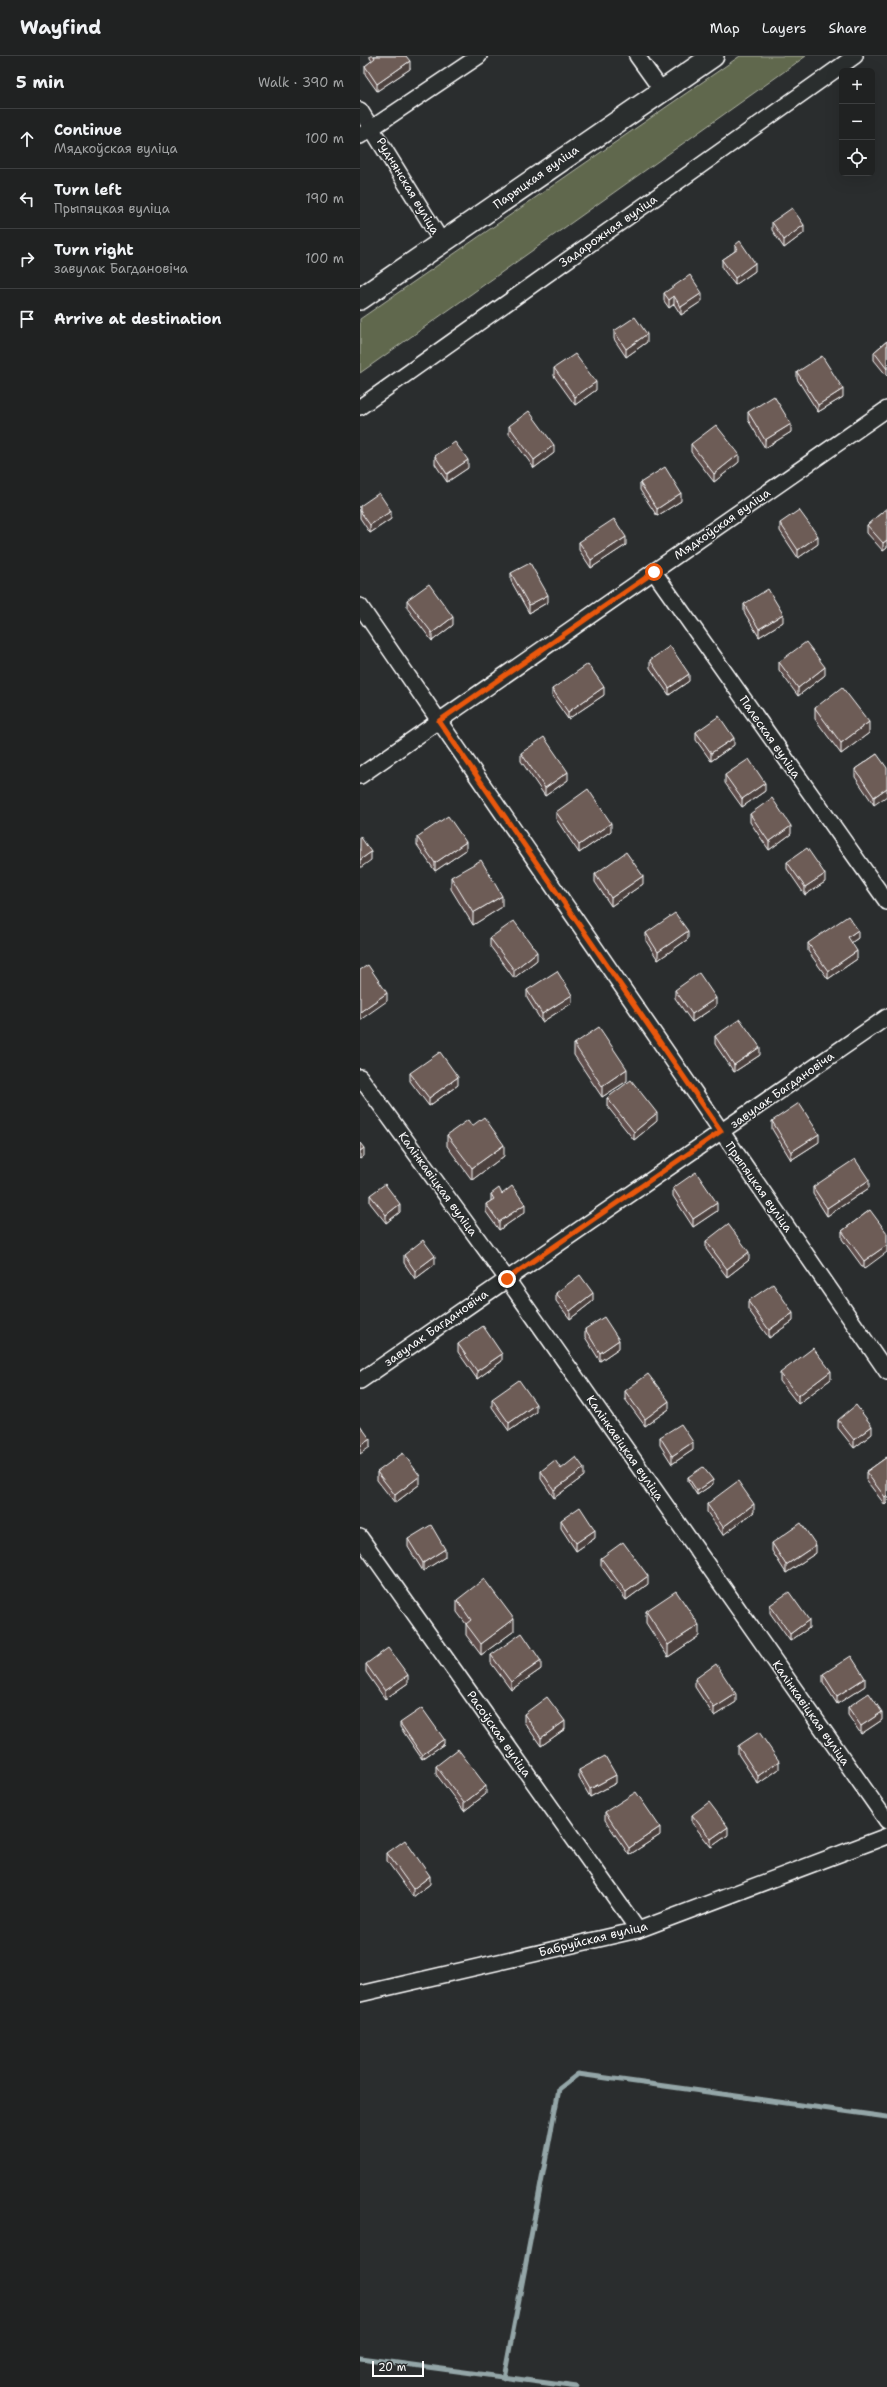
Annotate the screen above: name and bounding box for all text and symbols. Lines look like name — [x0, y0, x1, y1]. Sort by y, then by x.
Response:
text: Wayfind — [20, 15, 101, 40]
text: Map — [710, 19, 740, 37]
text: Layers — [762, 19, 806, 37]
text: Share — [828, 19, 867, 37]
map controls — [839, 68, 875, 176]
button: + — [839, 68, 875, 104]
text: 5 min — [16, 71, 64, 93]
text: Walk · 390 m — [258, 74, 344, 91]
button: − — [839, 104, 875, 140]
text: Continue — [54, 120, 122, 140]
icon: ahead — [16, 128, 38, 150]
text: 100 m — [305, 130, 344, 147]
street label: Руднянская вуліца — [373, 135, 443, 238]
text: Мядкоўская вуліца — [54, 140, 178, 157]
button: locate — [839, 140, 875, 176]
street label: Парыцкая вуліца — [490, 141, 582, 212]
text: Turn left — [54, 180, 122, 200]
icon: left — [16, 188, 38, 210]
text: 190 m — [305, 190, 344, 207]
street label: Задарожная вуліца — [556, 191, 661, 271]
text: Прыпяцкая вуліца — [54, 200, 170, 217]
text: Turn right — [54, 240, 134, 260]
icon: right — [16, 248, 38, 270]
text: 100 m — [305, 250, 344, 267]
text: завулак Багдановіча — [54, 260, 188, 277]
icon: arrive — [16, 308, 38, 330]
text: Arrive at destination — [54, 309, 222, 329]
street label: Мядкоўская вуліца — [671, 484, 774, 563]
route start — [645, 563, 663, 581]
street label: Палеская вуліца — [736, 693, 805, 782]
street label: завулак Багдановіча — [727, 1048, 838, 1132]
street label: Калінкавіцкая вуліца — [395, 1129, 482, 1240]
street label: Прыпяцкая вуліца — [722, 1139, 796, 1236]
route end — [498, 1270, 516, 1288]
street label: завулак Багдановіча — [381, 1286, 492, 1370]
street label: Калінкавіцкая вуліца — [583, 1392, 668, 1504]
street label: Калінкавіцкая вуліца — [769, 1657, 854, 1769]
street label: Расоўская вуліца — [463, 1688, 535, 1781]
street label: Бабруйская вуліца — [537, 1918, 650, 1960]
scale bar — [372, 2359, 424, 2378]
text: 20 m — [378, 2360, 406, 2375]

